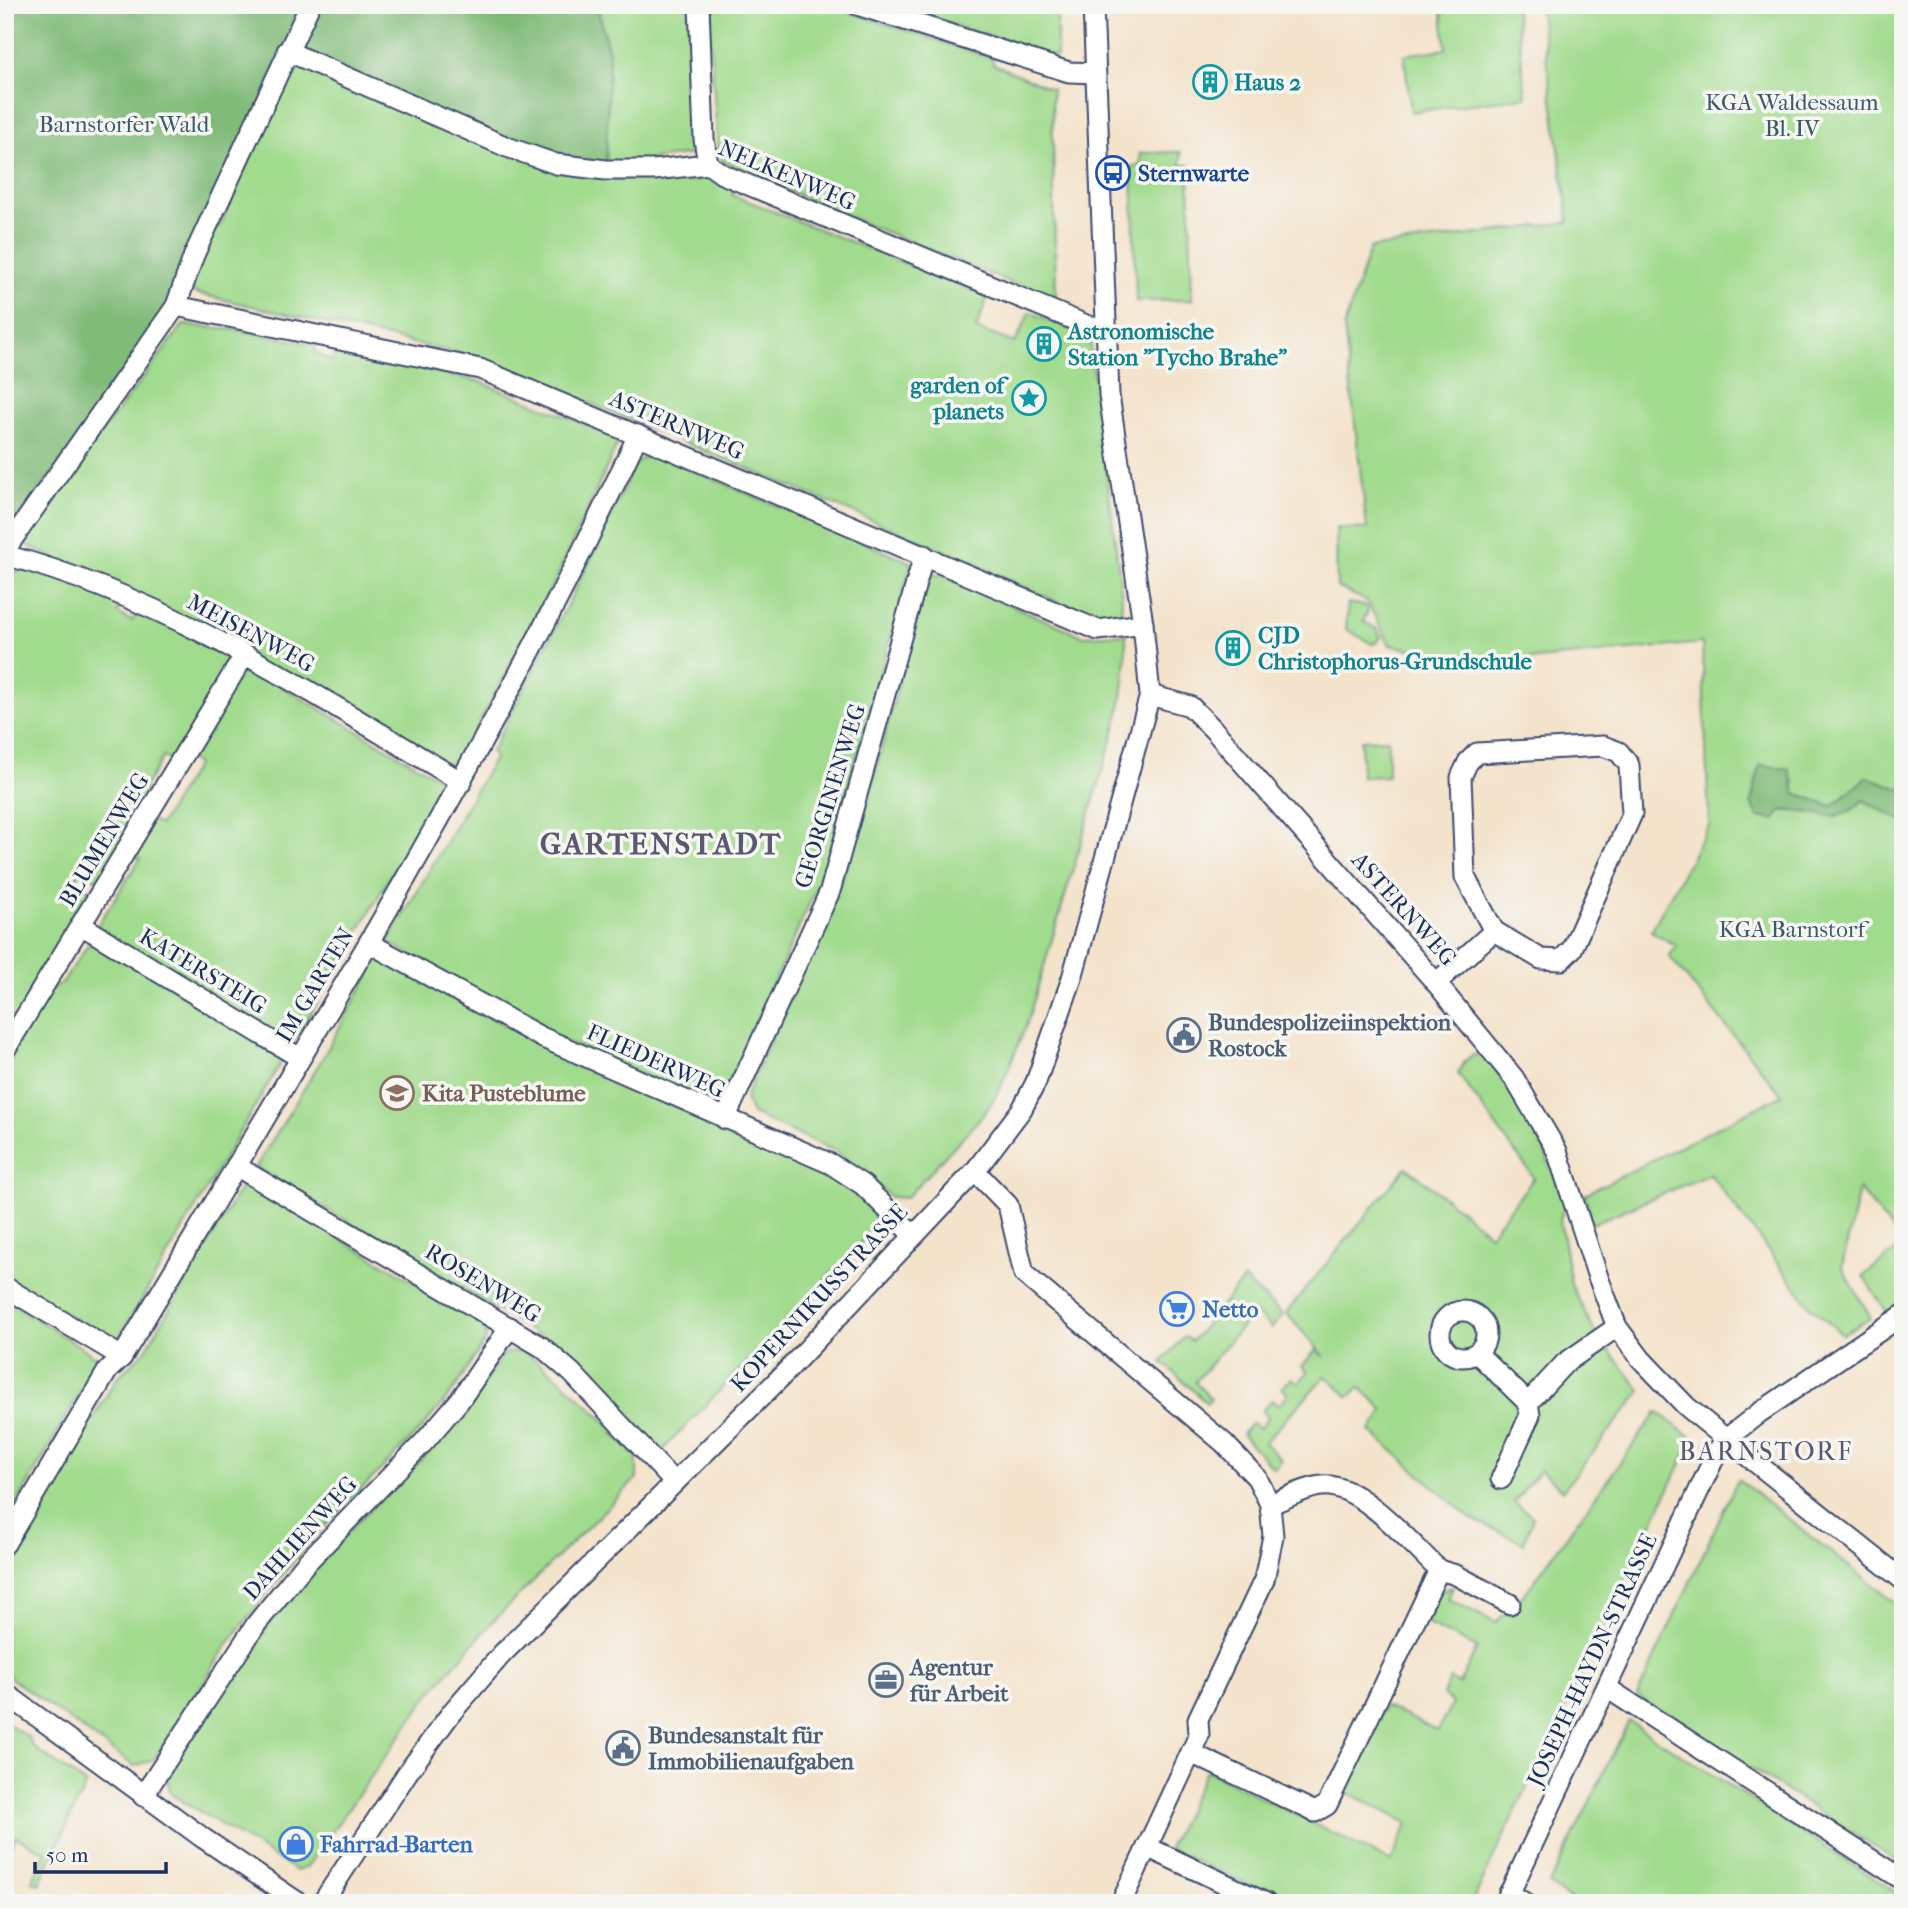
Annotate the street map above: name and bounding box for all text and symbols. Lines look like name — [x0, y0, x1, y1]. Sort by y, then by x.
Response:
building icon: Haus 2 — [1191, 63, 1229, 101]
place label: Haus 2 — [1234, 69, 1301, 96]
park label: KGA Waldessaum Bl. IV — [1705, 89, 1879, 142]
park label: Barnstorfer Wald — [39, 111, 210, 138]
street label: NELKENWEG — [714, 134, 860, 216]
bus stop icon: Sternwarte — [1094, 154, 1132, 192]
place label: Sternwarte — [1138, 160, 1250, 187]
place label: Astronomische Station "Tycho Brahe" — [1066, 318, 1287, 371]
building icon: Astronomische Station "Tycho Brahe" — [1025, 325, 1063, 363]
place label: garden of planets — [910, 372, 1009, 425]
place icon: garden of planets — [1010, 379, 1048, 417]
street label: ASTERNWEG — [605, 384, 748, 465]
street label: MEISENWEG — [183, 588, 319, 678]
place label: CJD Christophorus-Grundschule — [1258, 622, 1533, 675]
building icon: CJD Christophorus-Grundschule — [1214, 629, 1252, 667]
street label: GEORGINENWEG — [789, 701, 871, 891]
street label: BLUMENWEG — [53, 768, 155, 912]
district label: GARTENSTADT — [540, 827, 782, 862]
street label: ASTERNWEG — [1345, 846, 1462, 971]
park label: KGA Barnstorf — [1719, 916, 1870, 943]
street label: KATERSTEIG — [134, 922, 272, 1020]
street label: IM GARTEN — [270, 923, 360, 1047]
place label: Bundespolizeiinspektion Rostock — [1208, 1009, 1452, 1062]
public building icon: Bundespolizeiinspektion Rostock — [1165, 1016, 1203, 1054]
street label: FLIEDERWEG — [583, 1018, 729, 1104]
school or university icon: Kita Pusteblume — [378, 1074, 416, 1112]
place label: Kita Pusteblume — [422, 1080, 586, 1107]
street label: KOPERNIKUSSTRASSE — [725, 1198, 913, 1398]
street label: ROSENWEG — [420, 1238, 546, 1328]
supermarket icon: Netto — [1158, 1290, 1196, 1328]
place label: Netto — [1202, 1296, 1259, 1323]
district label: BARNSTORF — [1679, 1436, 1853, 1467]
street label: DAHLIENWEG — [237, 1471, 363, 1605]
street label: JOSEPH-HAYDN-STRASSE — [1521, 1529, 1663, 1793]
place label: Agentur für Arbeit — [908, 1654, 1009, 1707]
office icon: Agentur für Arbeit — [867, 1661, 905, 1699]
place label: Bundesanstalt für Immobilienaufgaben — [648, 1722, 855, 1775]
public building icon: Bundesanstalt für Immobilienaufgaben — [604, 1729, 642, 1767]
shop icon: Fahrrad-Barten — [277, 1825, 315, 1863]
scale bar — [35, 1831, 166, 1875]
place label: Fahrrad-Barten — [319, 1831, 474, 1858]
text: 50 m — [46, 1843, 89, 1867]

